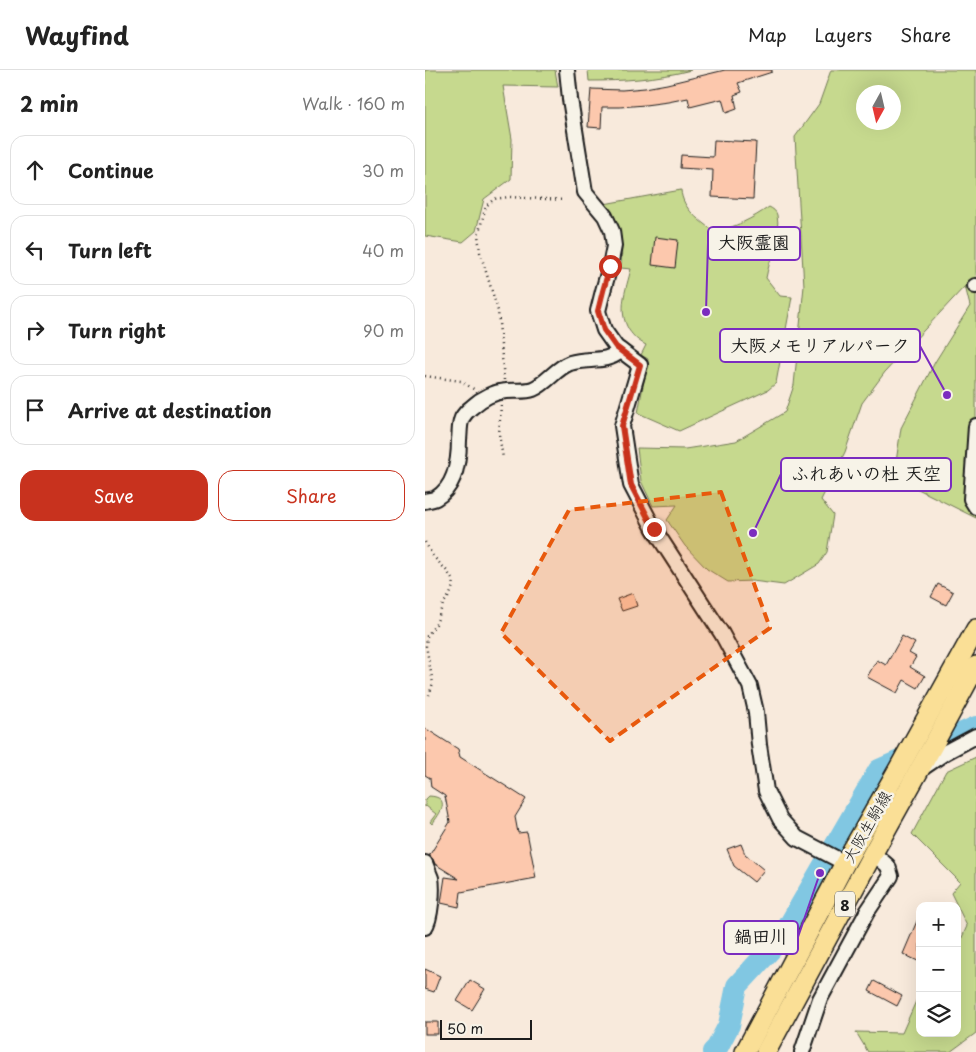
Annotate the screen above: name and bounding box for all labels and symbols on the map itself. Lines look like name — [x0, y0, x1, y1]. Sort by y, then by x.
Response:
north arrow — [856, 85, 901, 130]
callout: 大阪霊園 — [708, 227, 800, 260]
text: 大阪霊園 — [718, 228, 790, 255]
route start — [599, 255, 622, 278]
callout: 大阪メモリアルパーク — [720, 329, 920, 362]
text: 大阪メモリアルパーク — [731, 331, 909, 358]
callout: ふれあいの杜 天空 — [781, 458, 951, 491]
text: ふれあいの杜 天空 — [791, 459, 941, 486]
route end — [643, 518, 666, 541]
street label: 大阪生駒線 — [836, 785, 896, 867]
road number: 8 — [835, 892, 855, 916]
callout: 鍋田川 — [724, 921, 798, 954]
text: 鍋田川 — [734, 922, 788, 949]
scale bar — [440, 1017, 533, 1040]

